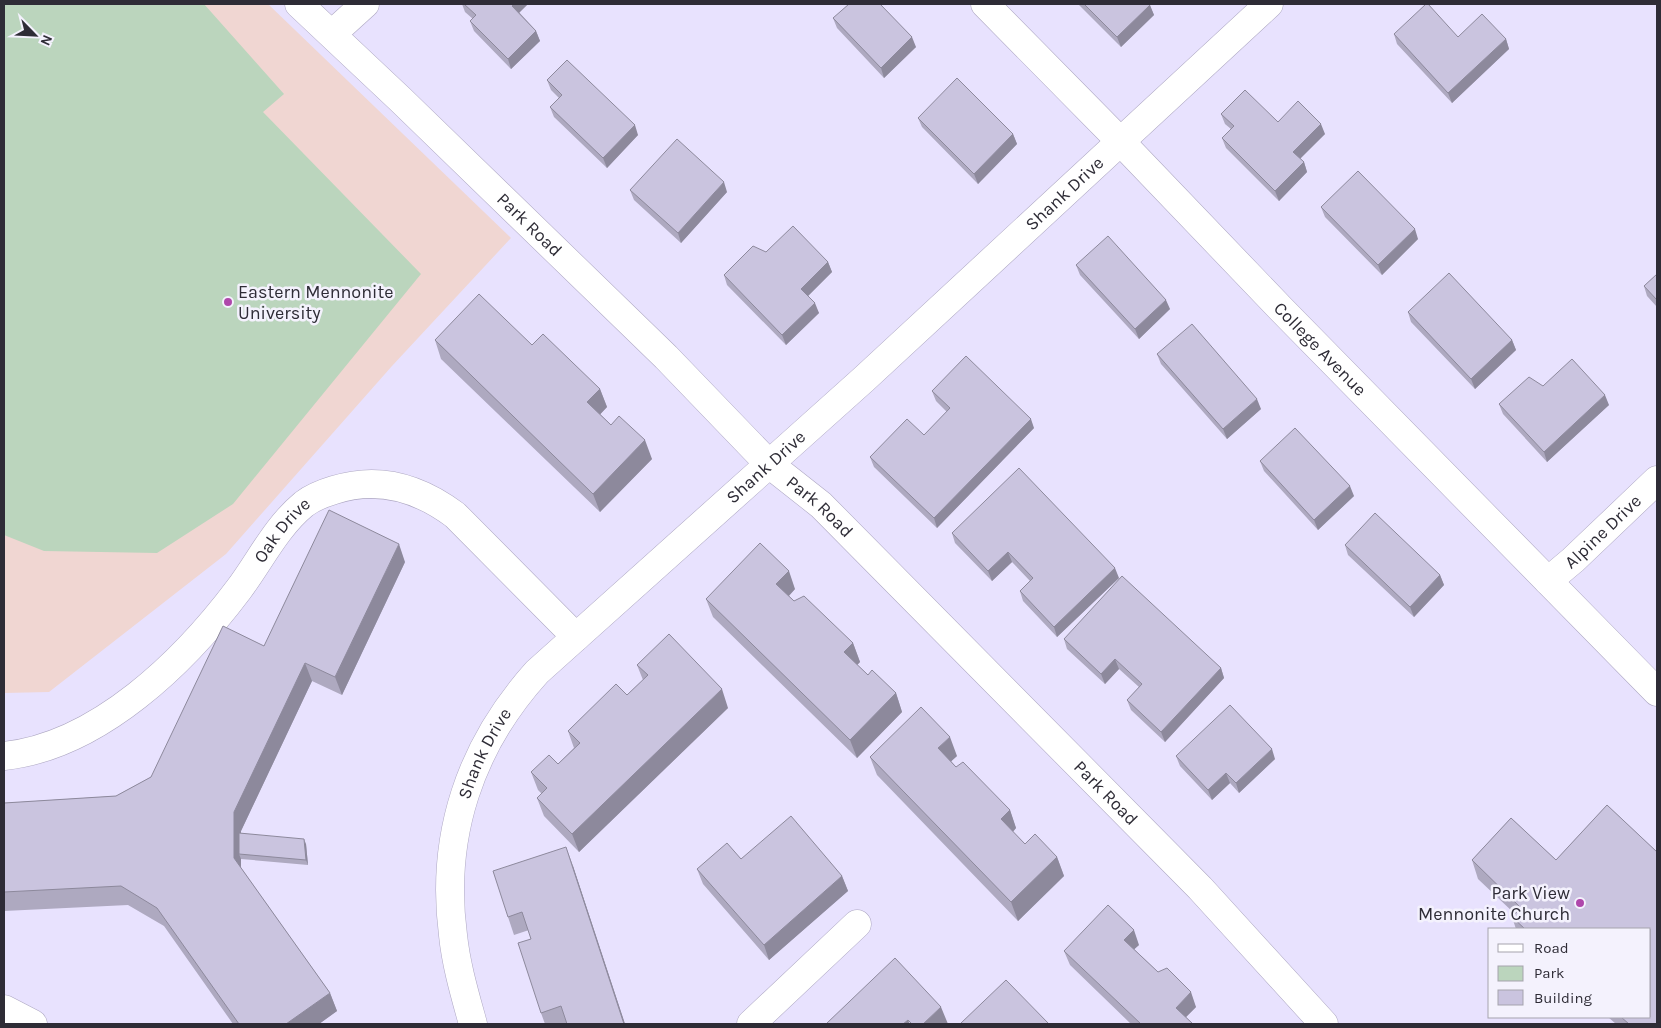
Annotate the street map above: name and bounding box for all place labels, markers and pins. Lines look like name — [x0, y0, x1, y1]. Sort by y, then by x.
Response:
place label: Eastern Mennonite University — [238, 281, 393, 324]
marker: Eastern Mennonite University — [222, 296, 234, 308]
place label: Park View Mennonite Church — [1418, 882, 1570, 925]
marker: Park View Mennonite Church — [1574, 897, 1586, 909]

